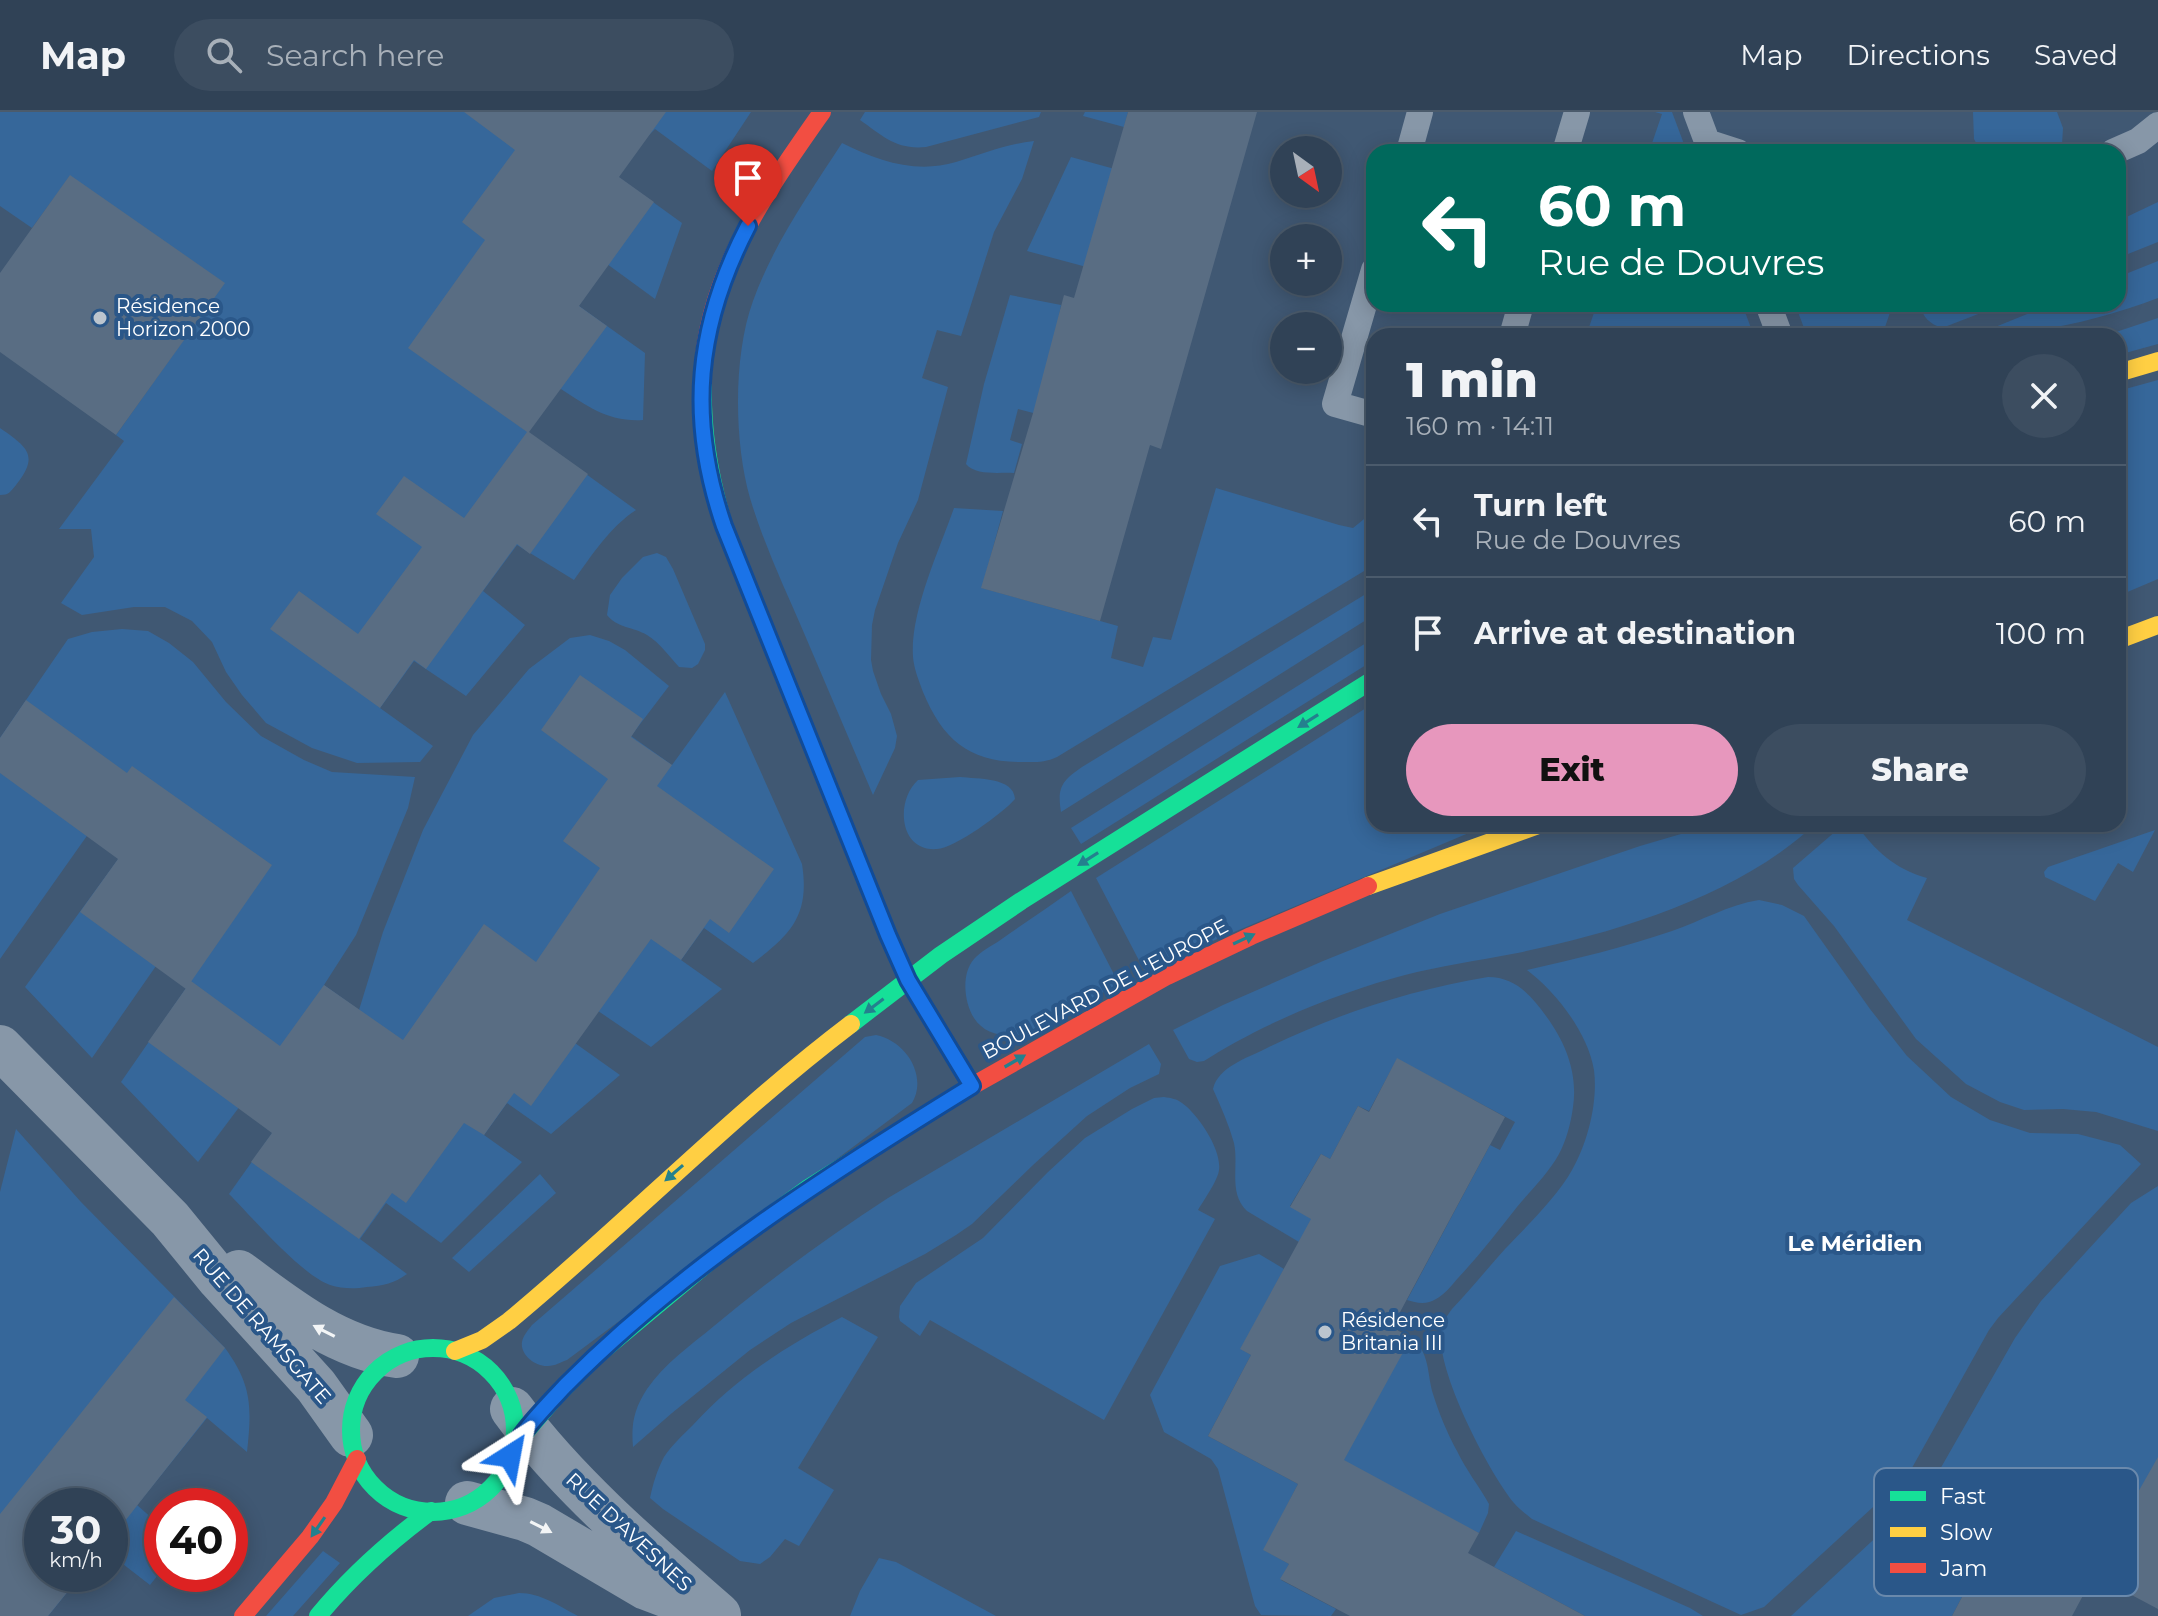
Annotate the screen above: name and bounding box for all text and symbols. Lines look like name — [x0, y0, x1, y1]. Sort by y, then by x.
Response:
search box — [174, 19, 734, 91]
text: Map — [40, 32, 126, 79]
icon: search — [202, 33, 246, 77]
text: Search here — [266, 37, 444, 74]
text: Map — [1740, 38, 1802, 72]
text: Directions — [1846, 38, 1990, 72]
text: Saved — [2034, 38, 2118, 72]
north arrow — [1270, 136, 1342, 208]
map controls — [1270, 136, 1342, 384]
pin — [714, 144, 782, 226]
icon: arrive — [726, 156, 770, 200]
text: 60 m — [1538, 172, 1686, 240]
icon: left — [1406, 176, 1510, 280]
button: + — [1270, 224, 1342, 296]
text: Rue de Douvres — [1538, 240, 1824, 284]
place label: Résidence Horizon 2000 — [116, 294, 250, 341]
marker: Résidence Horizon 2000 — [91, 309, 109, 327]
button: − — [1270, 312, 1342, 384]
text: 1 min — [1406, 351, 1538, 409]
button: close — [2002, 354, 2086, 438]
text: 160 m · 14:11 — [1406, 410, 1554, 442]
text: Turn left — [1474, 487, 1607, 524]
icon: left — [1406, 499, 1450, 543]
text: 60 m — [2008, 503, 2086, 540]
text: Rue de Douvres — [1474, 524, 1681, 556]
icon: arrive — [1406, 611, 1450, 655]
text: Arrive at destination — [1474, 615, 1796, 652]
text: 100 m — [1996, 615, 2086, 652]
one-way arrow — [1297, 713, 1319, 727]
button: Exit — [1406, 724, 1738, 816]
button: Share — [1754, 724, 2086, 816]
one-way arrow — [1077, 852, 1099, 866]
street label: BOULEVARD DE L'EUROPE — [978, 914, 1232, 1064]
one-way arrow — [1232, 932, 1256, 946]
one-way arrow — [863, 998, 884, 1014]
one-way arrow — [1003, 1054, 1026, 1068]
one-way arrow — [664, 1164, 684, 1181]
district label: Le Méridien — [1787, 1230, 1923, 1257]
street label: RUE DE RAMSGATE — [188, 1243, 336, 1409]
place label: Résidence Britania III — [1341, 1308, 1445, 1355]
marker: Résidence Britania III — [1316, 1323, 1334, 1341]
one-way arrow — [313, 1324, 336, 1337]
position arrow — [468, 1414, 552, 1498]
street label: RUE D'AVESNES — [561, 1468, 697, 1596]
legend — [1874, 1468, 2138, 1596]
text: Fast — [1940, 1483, 1986, 1510]
speed limit sign: 40 — [144, 1488, 248, 1592]
text: 30 — [51, 1505, 101, 1554]
one-way arrow — [311, 1516, 326, 1537]
text: Slow — [1940, 1519, 1993, 1546]
one-way arrow — [530, 1521, 553, 1534]
text: km/h — [49, 1548, 103, 1572]
text: Jam — [1939, 1555, 1987, 1582]

